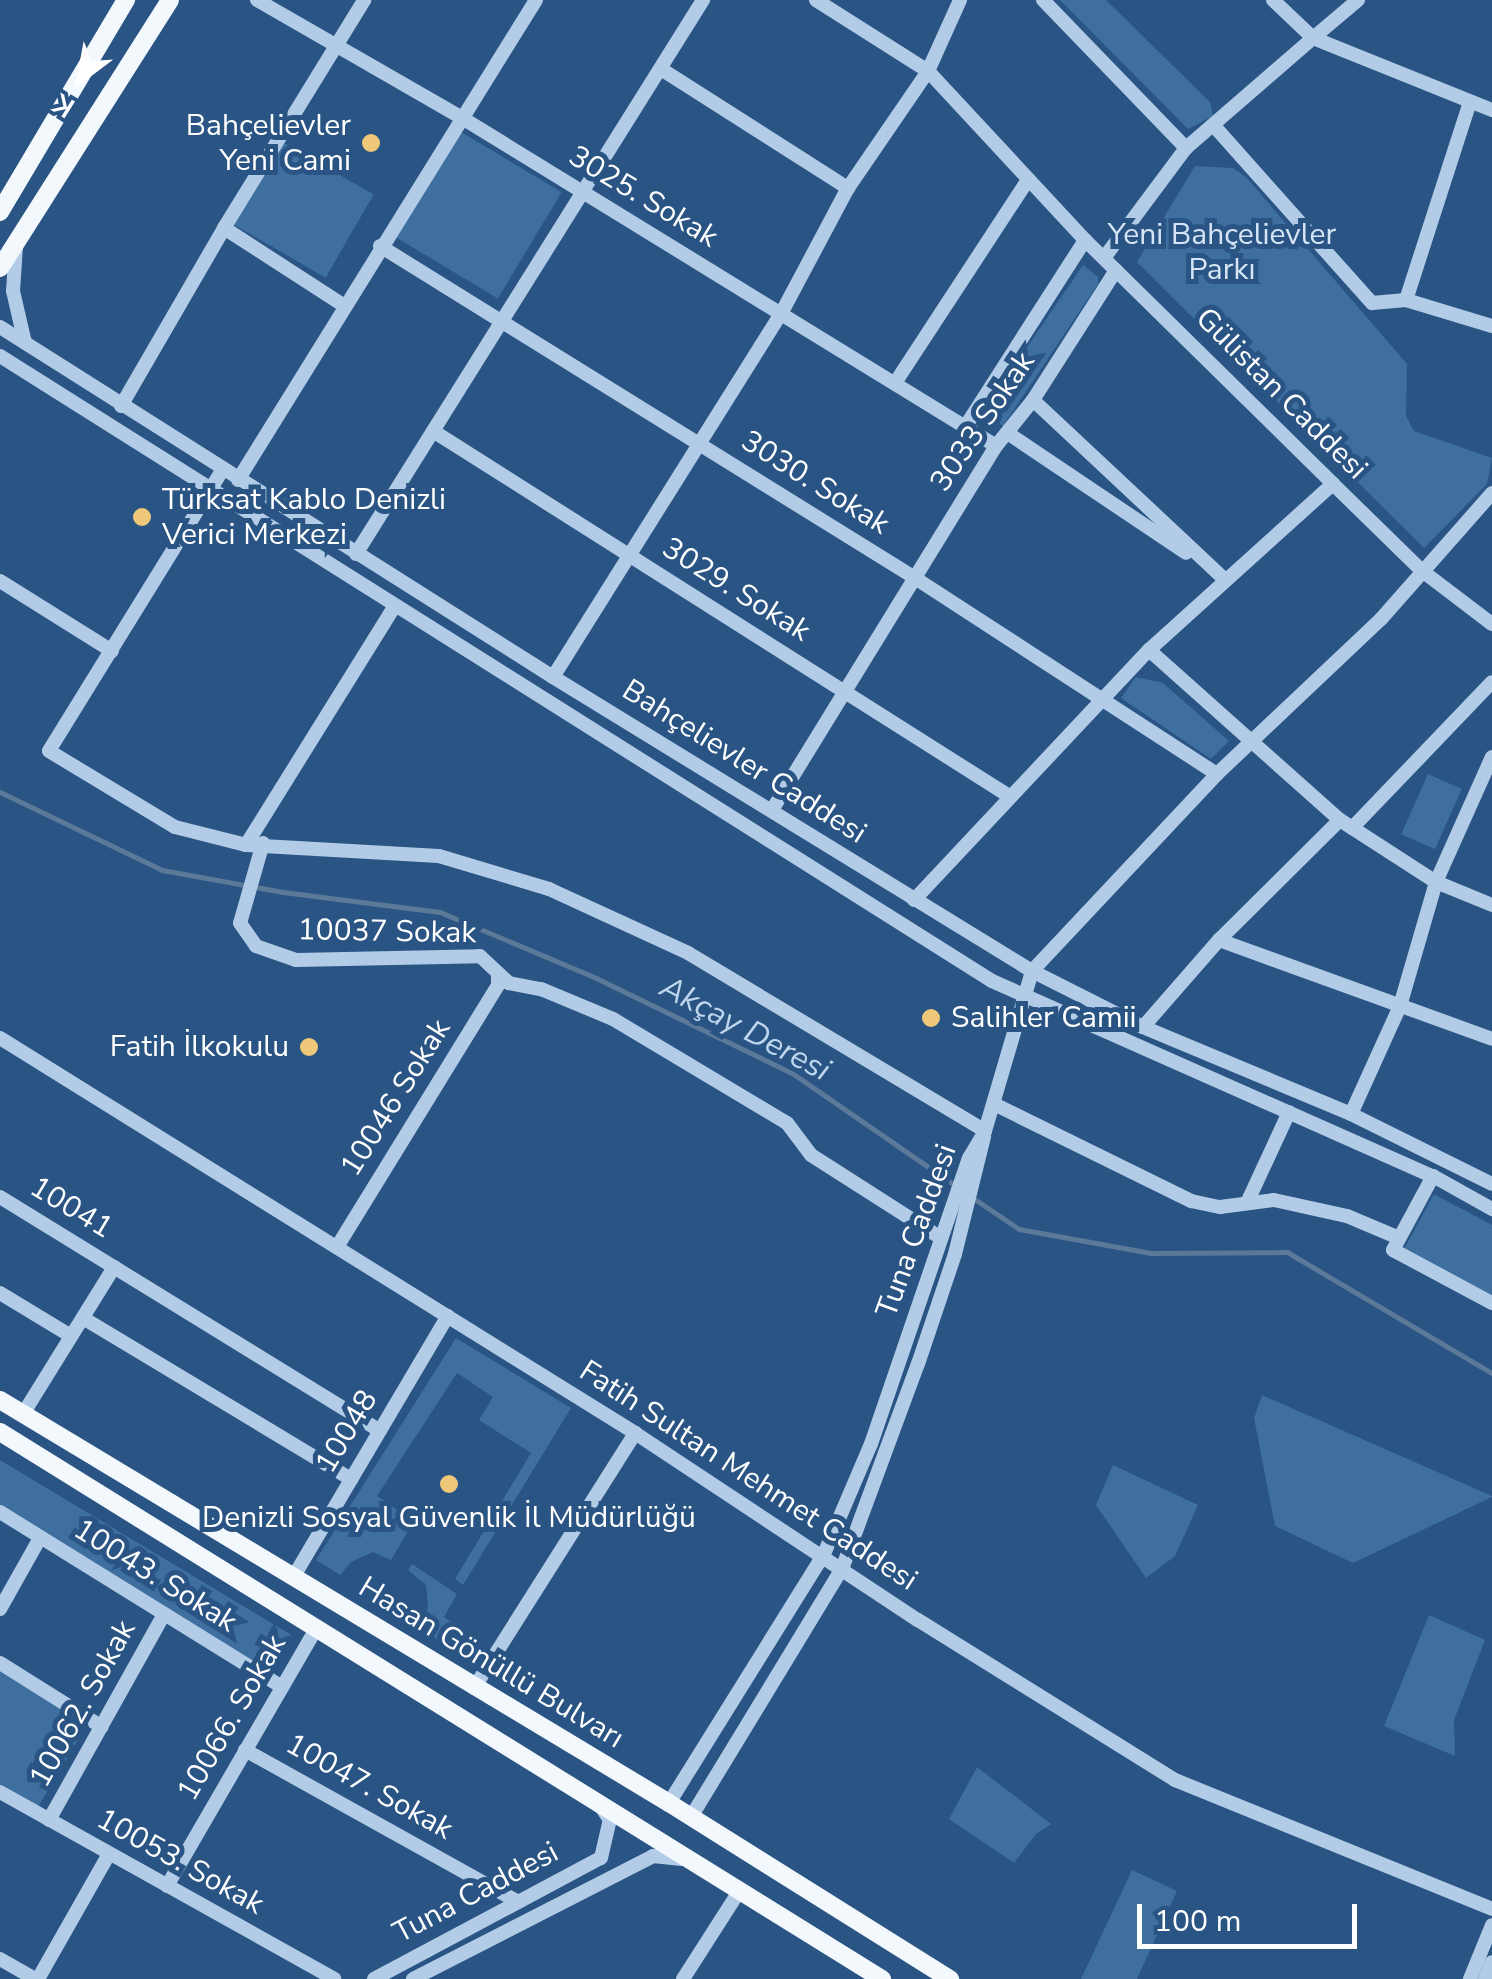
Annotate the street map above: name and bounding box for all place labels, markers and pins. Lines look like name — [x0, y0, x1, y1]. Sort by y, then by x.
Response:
place label: Bahçelievler Yeni Cami — [186, 108, 351, 178]
marker: Bahçelievler Yeni Cami — [360, 132, 382, 154]
place label: Türksat Kablo Denizli Verici Merkezi — [162, 482, 446, 552]
marker: Türksat Kablo Denizli Verici Merkezi — [131, 506, 153, 528]
place label: Salihler Camii — [951, 1000, 1137, 1036]
marker: Salihler Camii — [920, 1007, 942, 1029]
place label: Fatih İlkokulu — [110, 1029, 289, 1065]
marker: Fatih İlkokulu — [298, 1036, 320, 1058]
marker: Denizli Sosyal Güvenlik İl Müdürlüğü — [438, 1473, 460, 1495]
place label: Denizli Sosyal Güvenlik İl Müdürlüğü — [202, 1500, 696, 1536]

